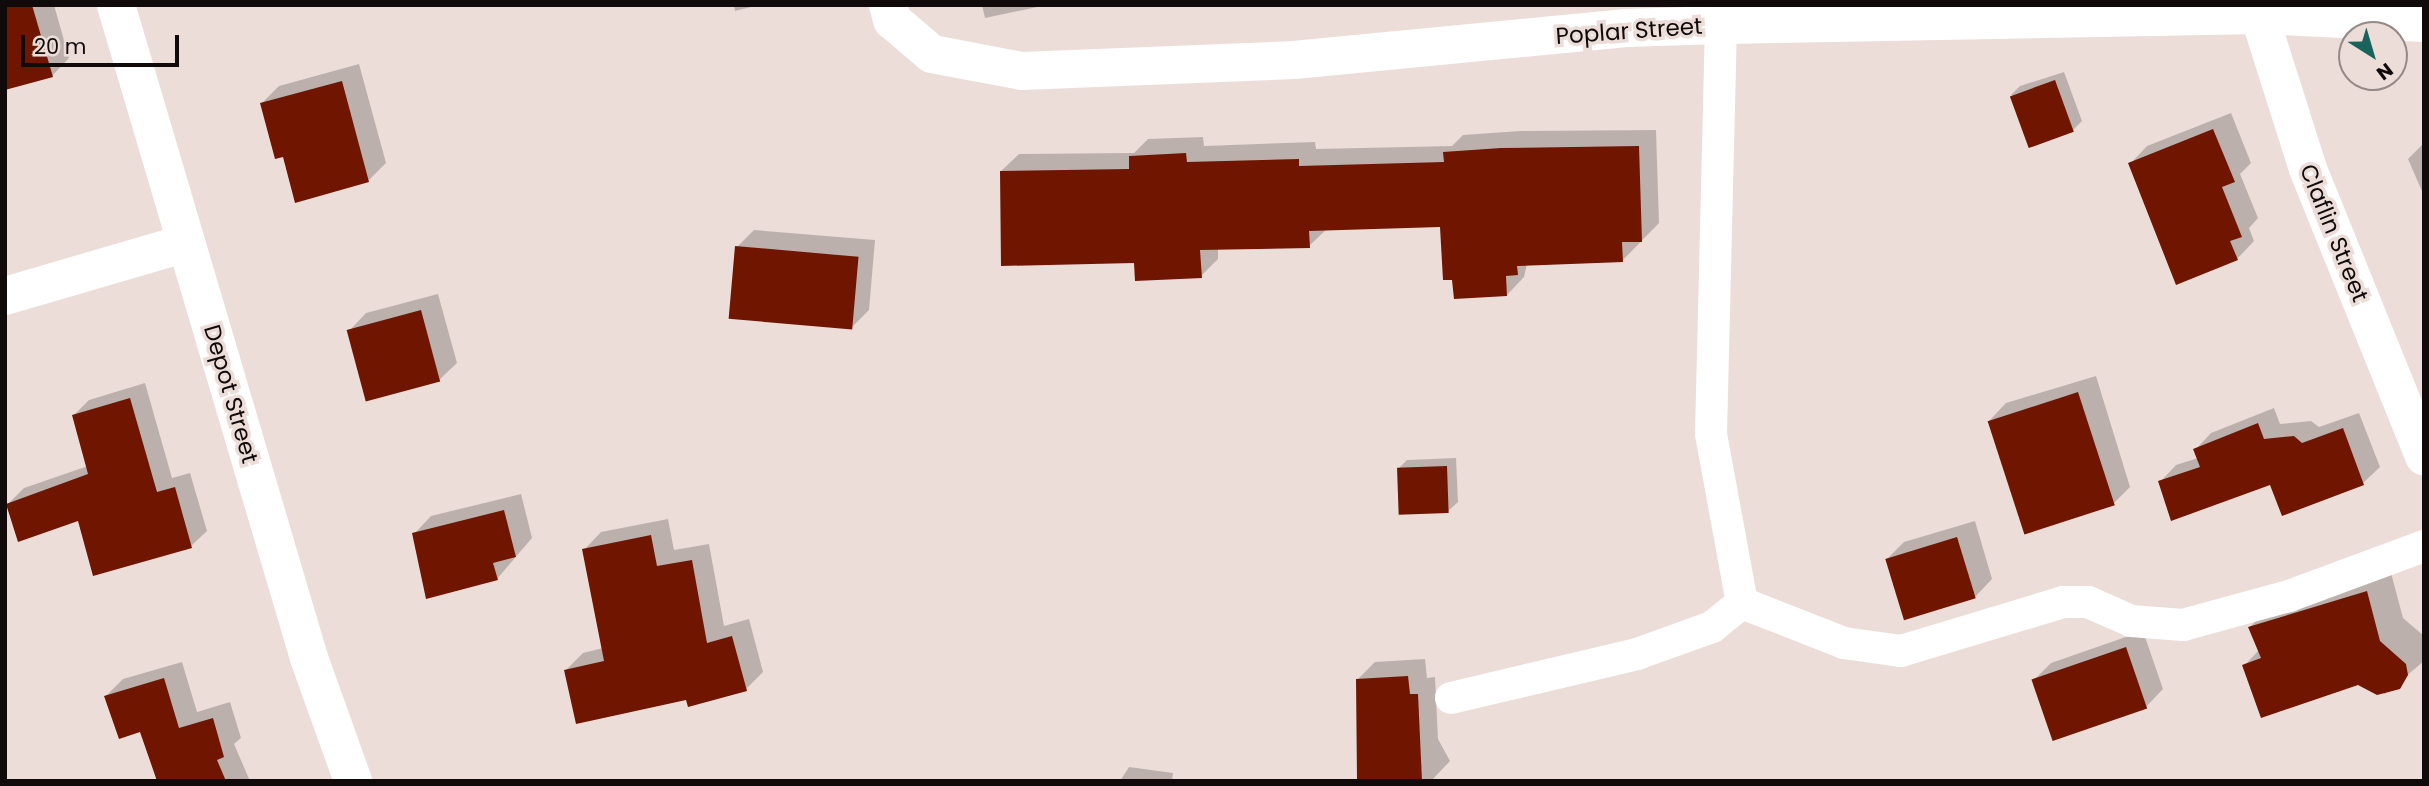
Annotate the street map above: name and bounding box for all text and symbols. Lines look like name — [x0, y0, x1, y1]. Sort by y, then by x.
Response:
street label: Poplar Street — [1555, 12, 1703, 50]
scale bar — [24, 21, 182, 65]
north arrow — [2338, 21, 2408, 91]
text: 20 m — [34, 32, 87, 61]
text: N — [2371, 56, 2399, 87]
street label: Claflin Street — [2294, 160, 2374, 306]
street label: Depot Street — [198, 322, 264, 466]

